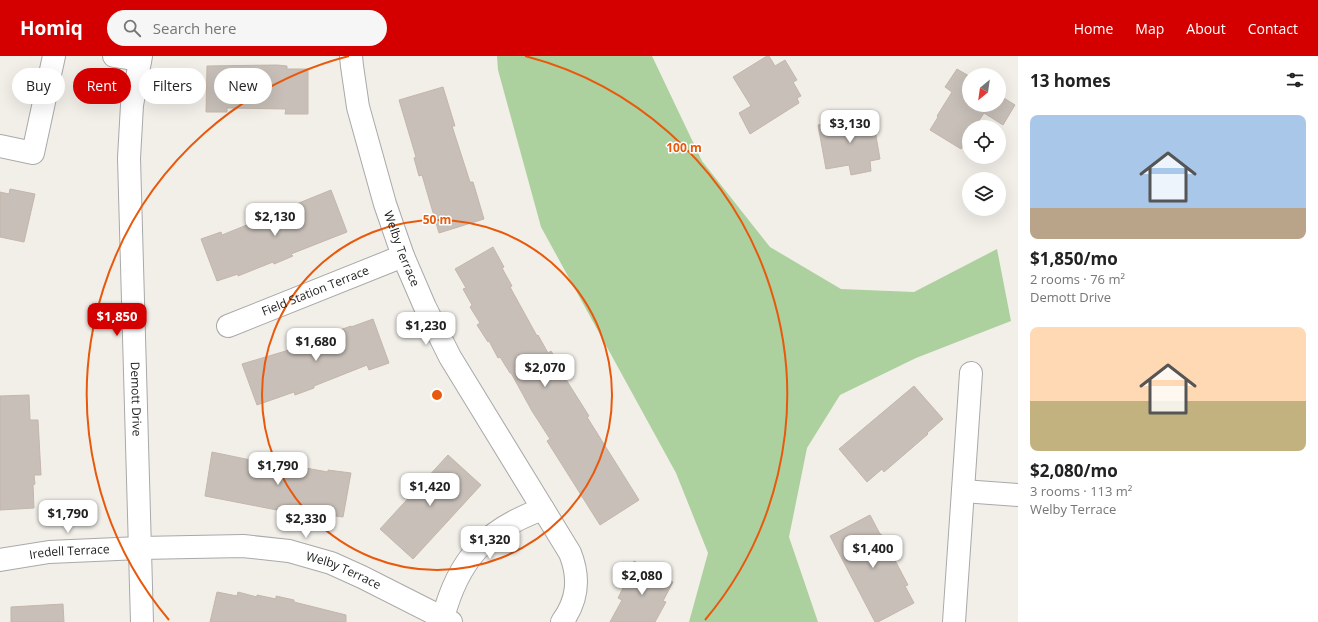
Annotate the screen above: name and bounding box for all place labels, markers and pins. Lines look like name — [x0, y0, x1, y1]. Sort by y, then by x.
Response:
pin: $3,130 — [817, 110, 883, 144]
pin: $2,130 — [242, 203, 308, 237]
pin: $1,850 — [84, 303, 150, 337]
pin: $1,230 — [393, 312, 459, 346]
pin: $1,680 — [283, 328, 349, 362]
pin: $2,070 — [512, 354, 578, 388]
centre of rings — [430, 388, 444, 402]
pin: $1,790 — [245, 452, 311, 486]
pin: $1,420 — [397, 473, 463, 507]
pin: $1,790 — [35, 500, 101, 534]
pin: $2,330 — [273, 505, 339, 539]
pin: $1,320 — [457, 526, 523, 560]
pin: $1,400 — [840, 535, 906, 569]
pin: $2,080 — [609, 562, 675, 596]

